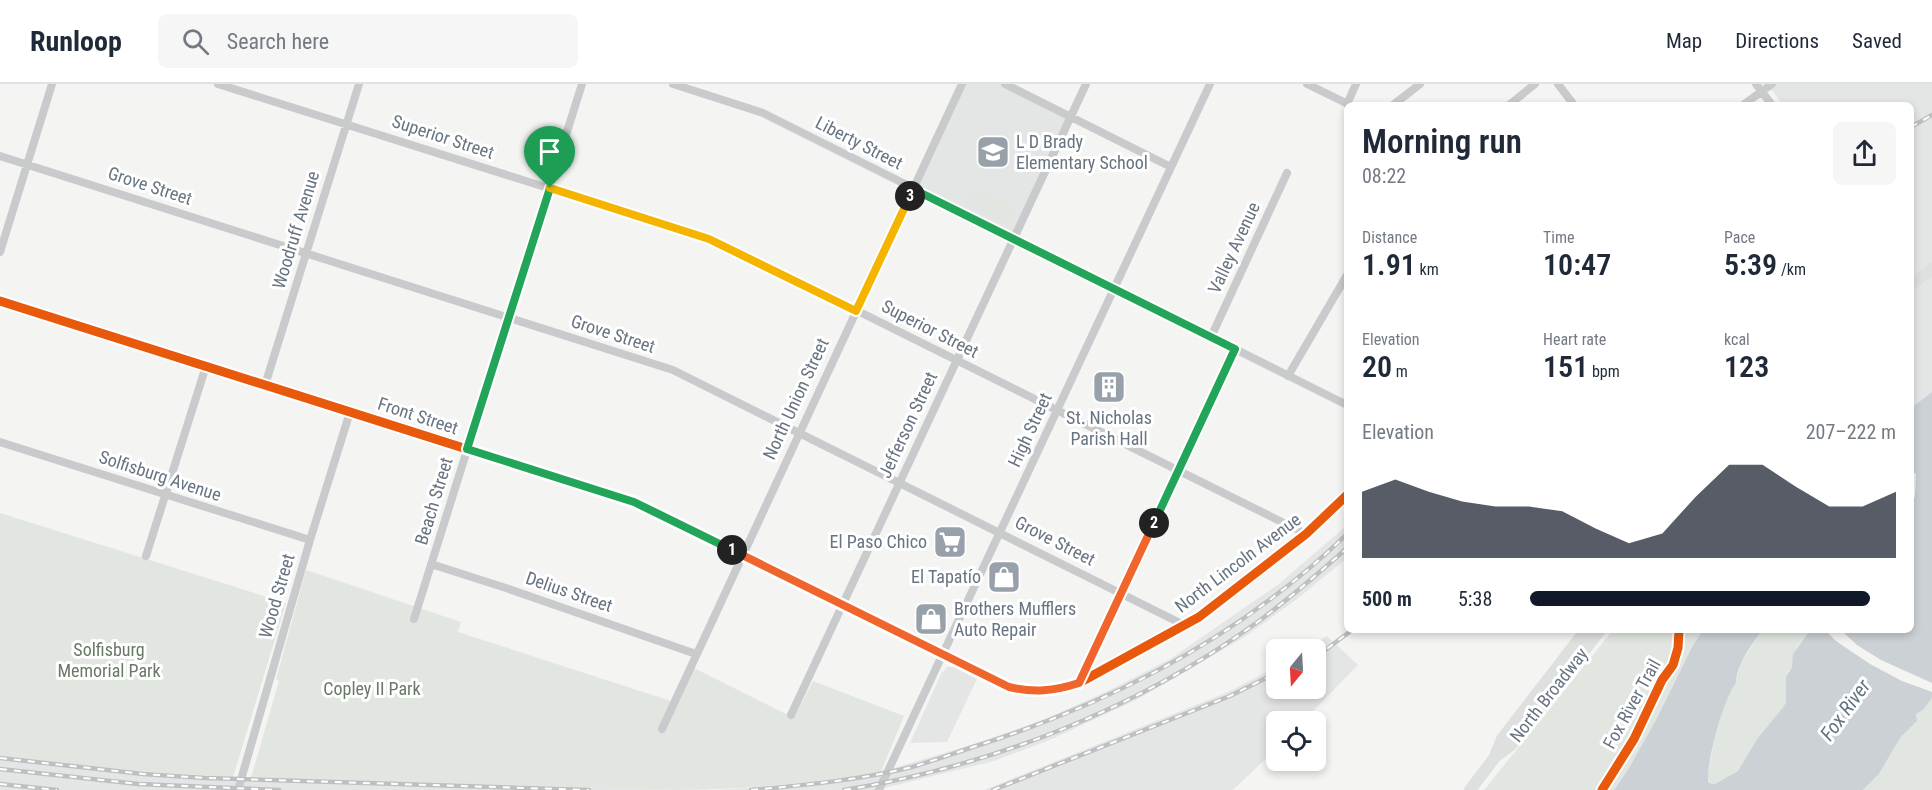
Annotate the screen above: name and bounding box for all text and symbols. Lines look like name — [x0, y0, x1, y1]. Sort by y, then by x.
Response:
search box — [158, 14, 578, 68]
text: Runloop — [30, 25, 122, 58]
icon: search — [179, 25, 212, 58]
text: Search here — [227, 29, 329, 54]
text: Map — [1666, 29, 1702, 53]
text: Directions — [1735, 29, 1819, 53]
text: Saved — [1852, 29, 1902, 53]
street label: Superior Street — [390, 110, 497, 163]
street label: Liberty Street — [812, 112, 906, 173]
text: Morning run — [1362, 122, 1522, 161]
button: share — [1833, 122, 1896, 185]
pin — [524, 126, 575, 188]
place label: L D Brady Elementary School — [1016, 131, 1148, 173]
school or university icon: L D Brady Elementary School — [975, 134, 1011, 170]
icon: arrive — [533, 135, 566, 168]
street label: Grove Street — [105, 162, 195, 209]
text: 08:22 — [1362, 164, 1406, 188]
street label: Woodruff Avenue — [268, 168, 323, 291]
pin: 3 — [895, 181, 925, 211]
text: 3 — [906, 186, 914, 205]
street label: Valley Avenue — [1203, 199, 1264, 297]
text: Distance — [1362, 228, 1417, 247]
text: Time — [1543, 228, 1575, 247]
text: Pace — [1724, 228, 1755, 247]
text: 1.91 — [1362, 247, 1416, 282]
text: 10:47 — [1543, 247, 1611, 282]
text: 5:39 — [1724, 247, 1777, 282]
text: km — [1416, 260, 1439, 279]
text: /km — [1777, 260, 1806, 279]
street label: Superior Street — [878, 295, 982, 362]
street label: Grove Street — [568, 310, 658, 357]
text: Elevation — [1362, 330, 1420, 349]
text: Heart rate — [1543, 330, 1606, 349]
text: kcal — [1724, 330, 1750, 349]
street label: North Union Street — [758, 335, 833, 463]
text: 20 — [1362, 349, 1392, 384]
text: 151 — [1543, 349, 1588, 384]
text: 123 — [1724, 349, 1769, 384]
text: m — [1392, 362, 1408, 381]
text: bpm — [1588, 362, 1620, 381]
street label: Jefferson Street — [874, 368, 941, 481]
building icon: St. Nicholas Parish Hall — [1091, 369, 1127, 405]
street label: High Street — [1003, 389, 1056, 470]
street label: Front Street — [375, 393, 461, 438]
place label: St. Nicholas Parish Hall — [1066, 407, 1152, 449]
text: Elevation — [1362, 420, 1434, 444]
text: 207–222 m — [1806, 420, 1896, 444]
street label: Solfisburg Avenue — [96, 446, 224, 505]
street label: Beach Street — [410, 455, 457, 547]
pin: 2 — [1139, 508, 1169, 538]
street label: North Lincoln Avenue — [1171, 509, 1305, 617]
street label: Grove Street — [1012, 511, 1099, 570]
text: 2 — [1150, 513, 1158, 532]
supermarket icon: El Paso Chico — [932, 524, 968, 560]
place label: El Paso Chico — [830, 531, 927, 552]
pin: 1 — [717, 535, 747, 565]
text: 1 — [728, 540, 736, 559]
street label: Wood Street — [254, 551, 299, 640]
shop icon: El Tapatío — [986, 559, 1022, 595]
place label: El Tapatío — [911, 566, 981, 587]
street label: Delius Street — [523, 567, 615, 616]
text: 500 m — [1362, 587, 1412, 611]
text: 5:38 — [1458, 587, 1492, 611]
place label: Brothers Mufflers Auto Repair — [954, 598, 1076, 640]
shop icon: Brothers Mufflers Auto Repair — [913, 601, 949, 637]
park label: Solfisburg Memorial Park — [57, 639, 161, 681]
north arrow — [1266, 639, 1326, 699]
map controls — [1266, 639, 1326, 771]
street label: North Broadway — [1505, 643, 1592, 746]
street label: Fox River Trail — [1598, 655, 1665, 752]
water label: Fox River — [1815, 674, 1876, 745]
park label: Copley II Park — [323, 678, 421, 699]
button: locate — [1266, 711, 1326, 771]

